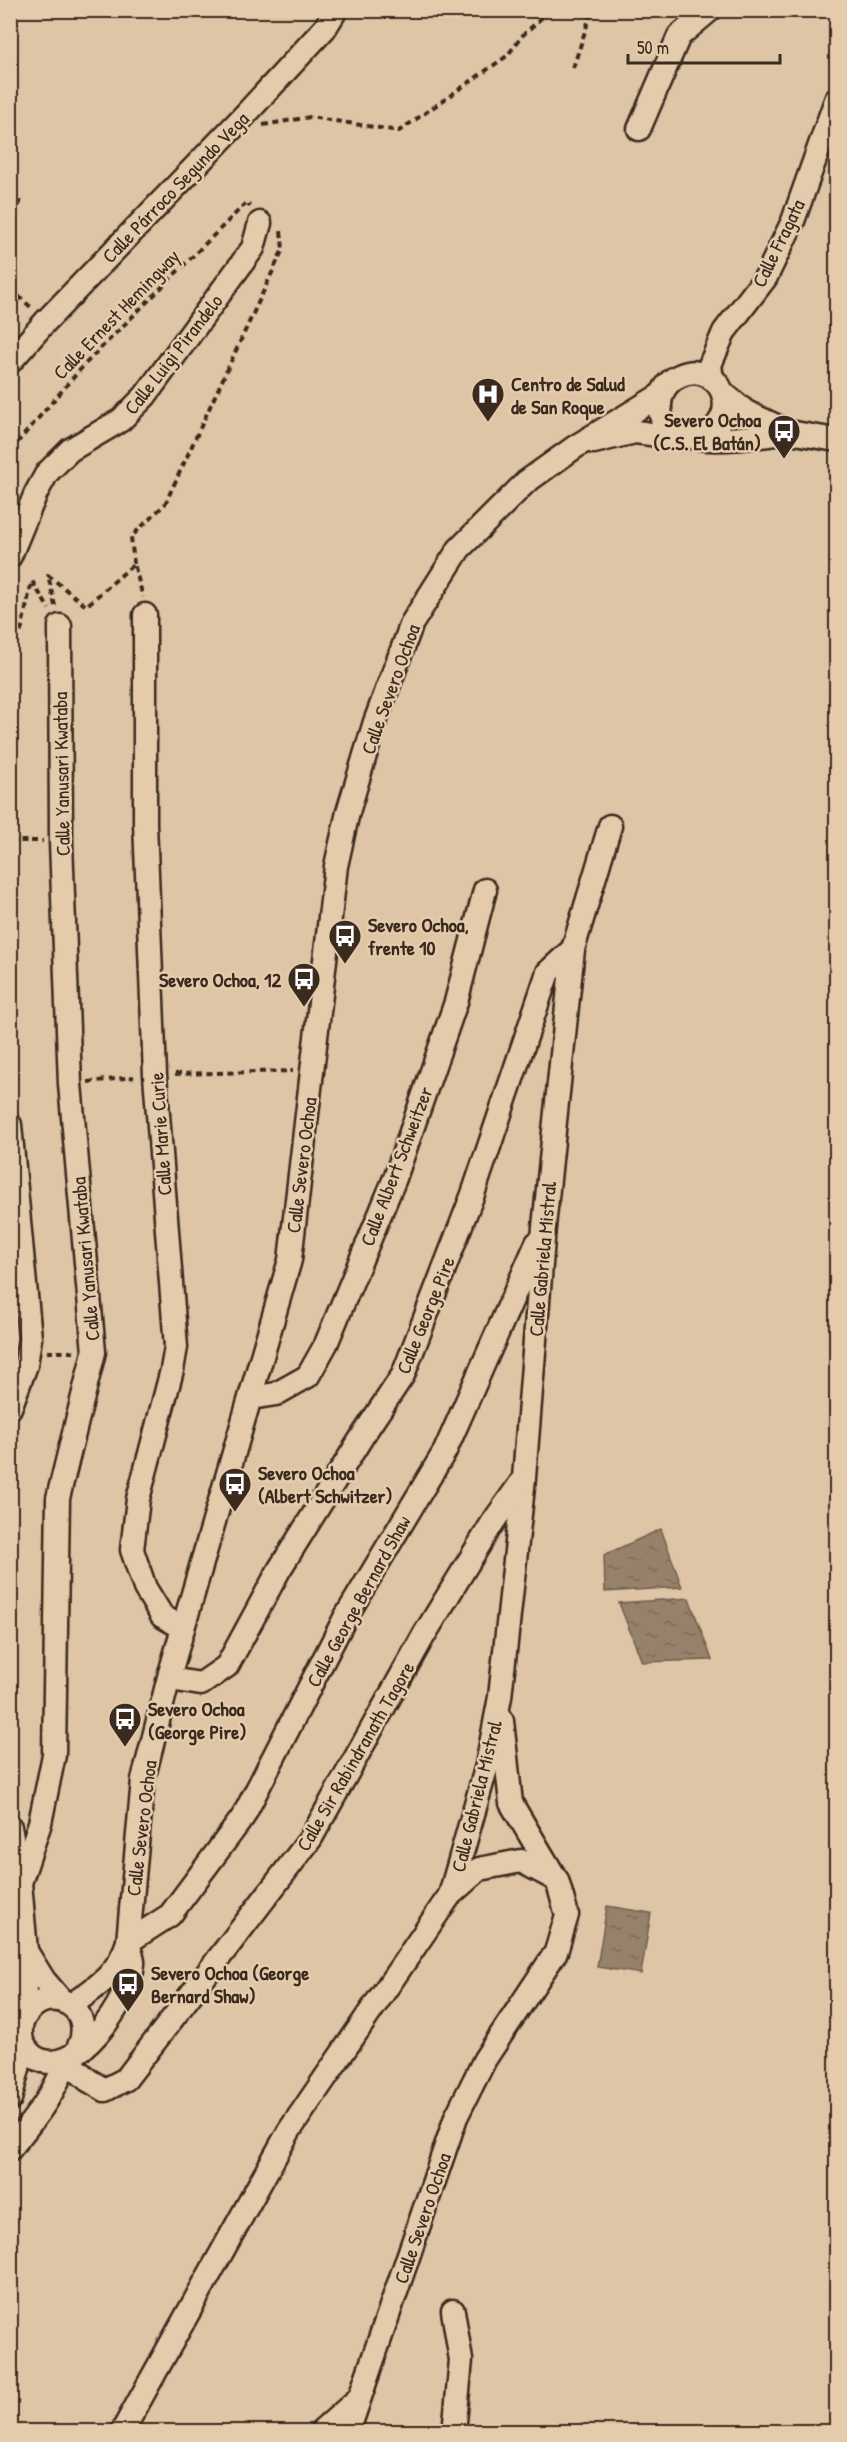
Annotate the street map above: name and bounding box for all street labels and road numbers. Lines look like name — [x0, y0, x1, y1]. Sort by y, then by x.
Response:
street label: Calle Párroco Segundo Vega — [96, 105, 255, 269]
street label: Calle Fragata — [745, 194, 811, 291]
street label: Calle Ernest Hemingway — [47, 243, 185, 385]
street label: Calle Luigi Pirandelo — [118, 288, 228, 420]
street label: Calle Severo Ochoa — [354, 620, 426, 758]
street label: Calle Yanusari Kwataba — [46, 691, 76, 856]
street label: Calle Marie Curie — [142, 1071, 178, 1197]
street label: Calle Albert Schweitzer — [353, 1082, 439, 1250]
street label: Calle Severo Ochoa — [279, 1095, 323, 1234]
street label: Calle Yanusari Kwataba — [64, 1176, 106, 1342]
street label: Calle Gabriela Mistral — [522, 1180, 562, 1338]
street label: Calle George Pire — [389, 1252, 461, 1378]
street label: Calle George Bernard Shaw — [300, 1510, 416, 1692]
street label: Calle Sir Rabindranath Tagore — [290, 1656, 420, 1856]
street label: Calle Gabriela Mistral — [444, 1717, 508, 1875]
street label: Calle Severo Ochoa — [119, 1758, 163, 1897]
street label: Calle Severo Ochoa — [387, 2149, 457, 2287]

